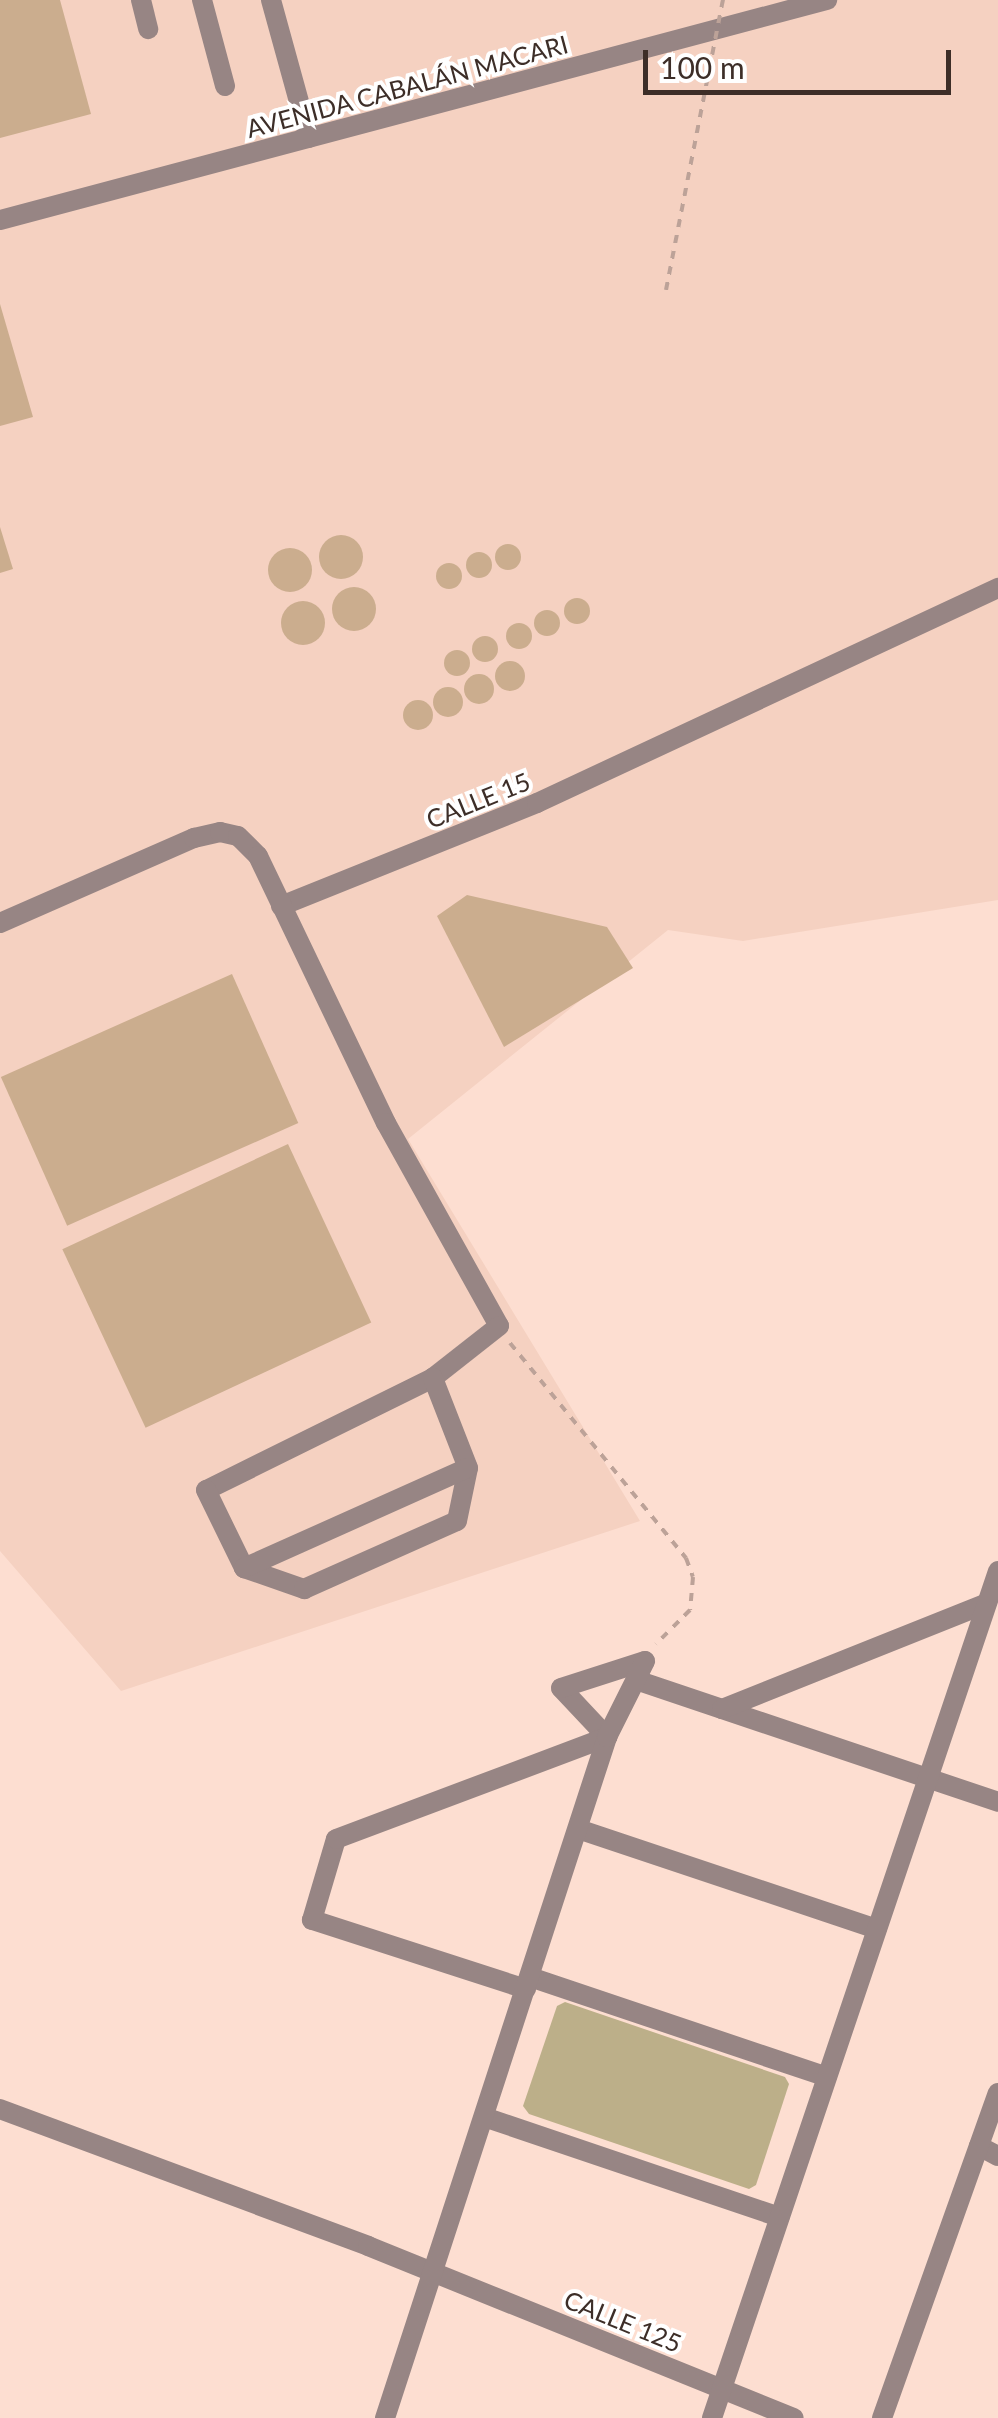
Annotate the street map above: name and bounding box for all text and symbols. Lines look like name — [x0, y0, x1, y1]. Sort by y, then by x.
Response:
street label: AVENIDA CABALÁN MACARI — [243, 28, 571, 144]
scale bar — [648, 30, 956, 92]
text: 100 m — [660, 49, 745, 85]
street label: CALLE 15 — [422, 766, 534, 834]
street label: CALLE 125 — [560, 2284, 686, 2358]

